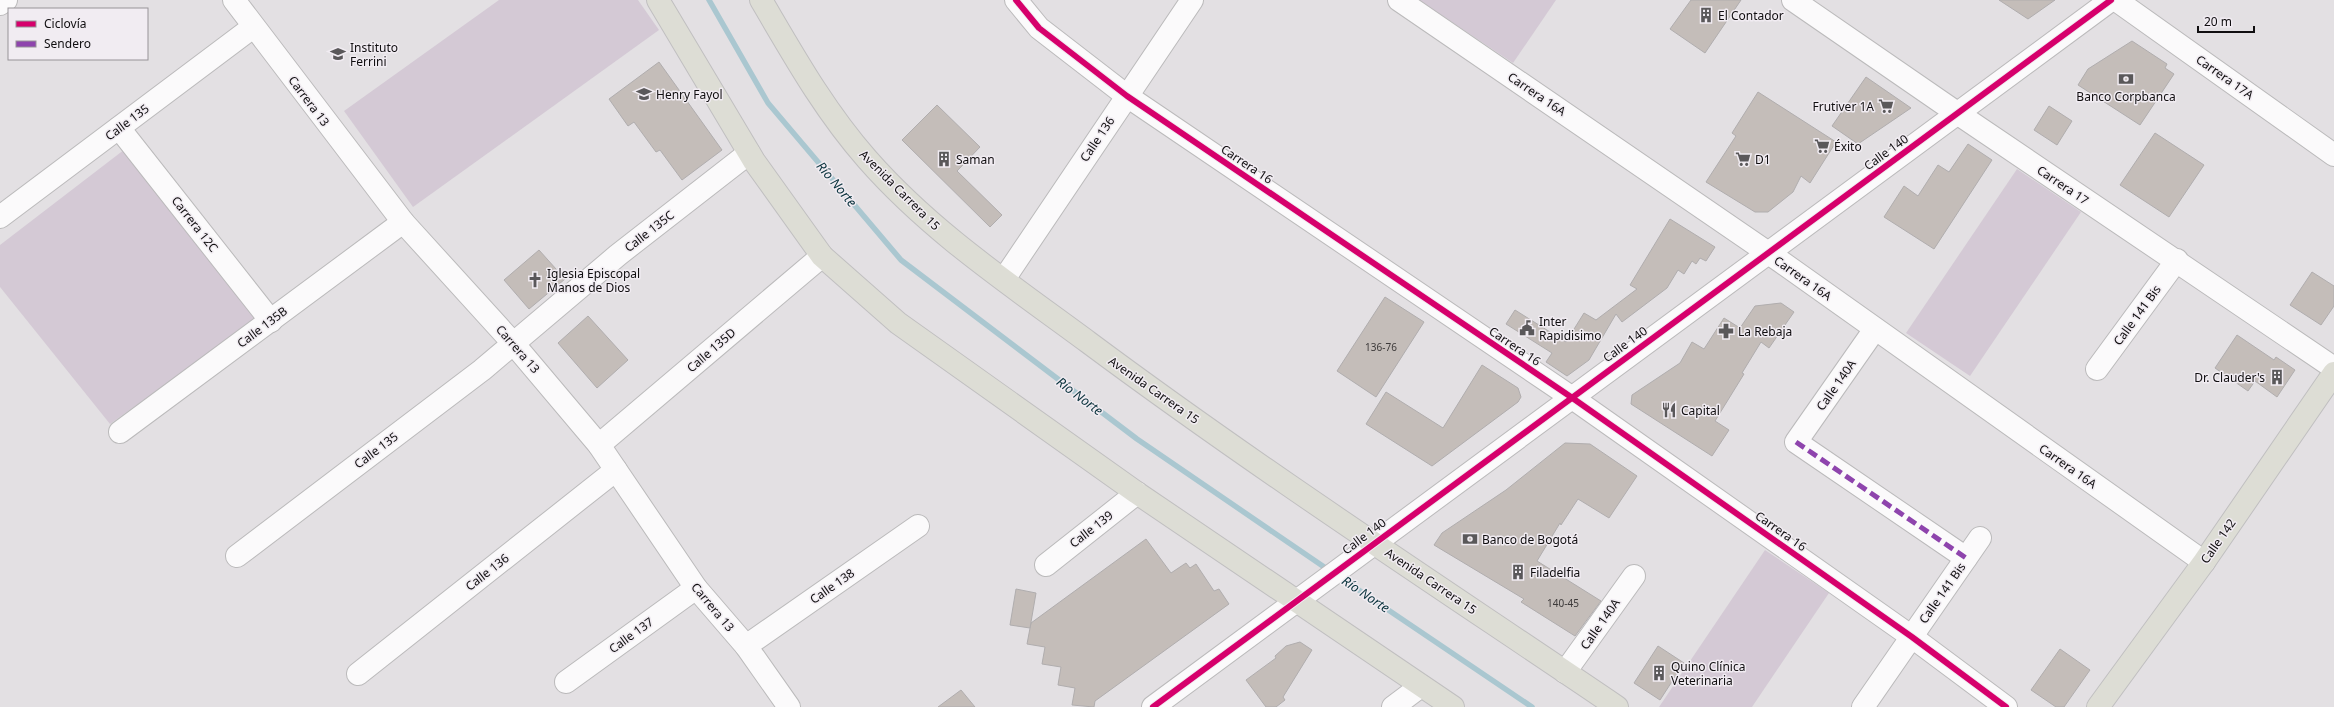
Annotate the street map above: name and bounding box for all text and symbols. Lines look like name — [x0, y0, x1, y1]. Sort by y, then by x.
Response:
building icon: El Contador — [1697, 6, 1715, 24]
place label: El Contador — [1718, 7, 1784, 24]
legend — [8, 8, 148, 60]
scale bar — [2198, 8, 2254, 34]
text: 20 m — [2204, 13, 2232, 30]
text: Ciclovía — [44, 15, 86, 32]
text: Sendero — [44, 35, 91, 52]
place label: Instituto Ferrini — [350, 39, 398, 70]
school or university icon: Instituto Ferrini — [329, 45, 347, 63]
street label: Carrera 17A — [2193, 51, 2257, 103]
street label: Carrera 16A — [1505, 68, 1570, 120]
bank icon: Banco Corpbanca — [2117, 70, 2135, 88]
street label: Carrera 13 — [284, 72, 334, 130]
school or university icon: Henry Fayol — [635, 85, 653, 103]
place label: Henry Fayol — [656, 86, 723, 103]
place label: Banco Corpbanca — [2076, 88, 2176, 105]
supermarket icon: Frutiver 1A — [1877, 97, 1895, 115]
place label: Frutiver 1A — [1812, 98, 1874, 115]
street label: Calle 135 — [102, 100, 153, 144]
street label: Calle 136 — [1076, 113, 1118, 165]
street label: Calle 140 — [1860, 130, 1912, 174]
supermarket icon: Éxito — [1813, 137, 1831, 155]
place label: Éxito — [1834, 138, 1862, 155]
street label: Carrera 16 — [1218, 140, 1276, 188]
street label: Avenida Carrera 15 — [856, 146, 944, 234]
building icon: Saman — [935, 150, 953, 168]
supermarket icon: D1 — [1734, 150, 1752, 168]
place label: Saman — [956, 151, 995, 168]
place label: D1 — [1755, 151, 1771, 168]
water label: Río Norte — [813, 158, 862, 211]
street label: Carrera 17 — [2034, 161, 2092, 209]
street label: Carrera 12C — [168, 193, 222, 256]
street label: Calle 135C — [621, 206, 678, 256]
street label: Carrera 16A — [1771, 252, 1835, 304]
place label: Iglesia Episcopal Manos de Dios — [547, 265, 640, 296]
church icon: Iglesia Episcopal Manos de Dios — [526, 271, 544, 289]
street label: Calle 141 Bis — [2109, 281, 2165, 349]
street label: Calle 135B — [233, 302, 291, 351]
place label: Inter Rapidisimo — [1539, 313, 1601, 344]
public building icon: Inter Rapidisimo — [1518, 319, 1536, 337]
street label: Carrera 13 — [492, 321, 544, 377]
street label: Carrera 16 — [1486, 322, 1544, 370]
street label: Calle 140 — [1599, 322, 1651, 366]
pharmacy icon: La Rebaja — [1717, 322, 1735, 340]
place label: La Rebaja — [1738, 323, 1792, 340]
street label: Calle 135D — [683, 324, 739, 376]
house number: 136-76 — [1365, 340, 1397, 354]
street label: Avenida Carrera 15 — [1105, 352, 1203, 428]
street label: Calle 140A — [1812, 356, 1860, 414]
building icon: Dr. Clauder's — [2268, 368, 2286, 386]
place label: Dr. Clauder's — [2194, 369, 2265, 386]
water label: Río Norte — [1053, 373, 1107, 420]
restaurant icon: Capital — [1660, 401, 1678, 419]
place label: Capital — [1681, 402, 1720, 419]
street label: Calle 135 — [351, 428, 402, 472]
street label: Carrera 16A — [2036, 440, 2100, 492]
street label: Calle 139 — [1066, 507, 1116, 551]
street label: Carrera 16 — [1752, 507, 1810, 555]
street label: Calle 140 — [1339, 514, 1390, 558]
street label: Calle 142 — [2196, 515, 2240, 567]
bank icon: Banco de Bogotá — [1461, 530, 1479, 548]
place label: Banco de Bogotá — [1482, 531, 1578, 548]
street label: Avenida Carrera 15 — [1382, 544, 1480, 618]
street label: Calle 136 — [462, 550, 512, 594]
street label: Calle 141 Bis — [1915, 559, 1969, 627]
building icon: Filadelfia — [1509, 563, 1527, 581]
street label: Calle 138 — [806, 564, 858, 608]
place label: Filadelfia — [1530, 564, 1580, 581]
water label: Río Norte — [1339, 571, 1394, 617]
street label: Carrera 13 — [688, 579, 739, 635]
street label: Calle 140A — [1576, 595, 1624, 653]
house number: 140-45 — [1547, 596, 1579, 610]
street label: Calle 137 — [605, 613, 657, 657]
place label: Quino Clínica Veterinaria — [1671, 658, 1745, 689]
building icon: Quino Clínica Veterinaria — [1650, 664, 1668, 682]

